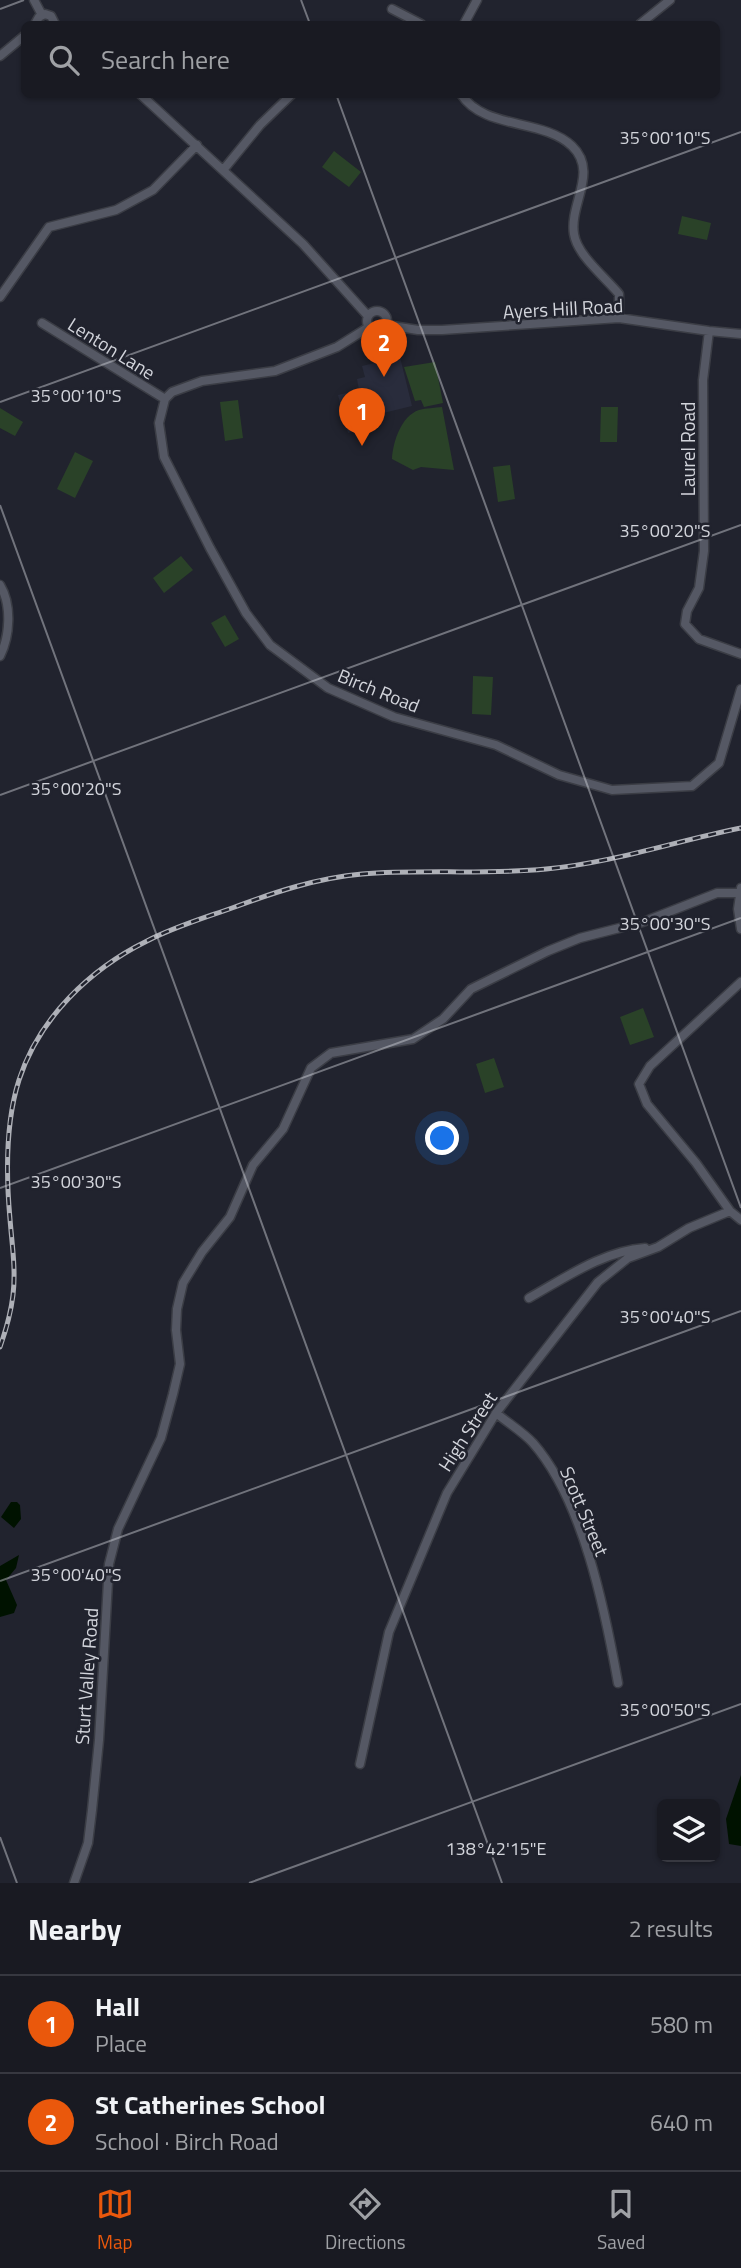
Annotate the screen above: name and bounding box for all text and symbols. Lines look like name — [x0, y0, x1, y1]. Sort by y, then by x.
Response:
search box — [21, 21, 720, 98]
text: Search here — [101, 40, 230, 79]
icon: search — [45, 41, 83, 79]
text: 35°00'10"S — [620, 124, 710, 151]
street label: Ayers Hill Road — [502, 290, 624, 326]
street label: Lenton Lane — [63, 310, 161, 386]
pin: 2 — [361, 319, 407, 377]
text: 35°00'10"S — [31, 382, 121, 409]
pin: 1 — [339, 388, 385, 446]
street label: Laurel Road — [673, 402, 702, 496]
text: 35°00'20"S — [620, 517, 710, 544]
street label: Birch Road — [334, 660, 424, 720]
text: 35°00'20"S — [31, 775, 121, 802]
text: 35°00'30"S — [620, 910, 710, 937]
your location — [425, 1121, 459, 1155]
text: 35°00'30"S — [31, 1168, 121, 1195]
text: 35°00'40"S — [620, 1303, 710, 1330]
street label: High Street — [430, 1385, 504, 1477]
street label: Scott Street — [553, 1462, 617, 1561]
text: 35°00'40"S — [31, 1561, 121, 1588]
street label: Sturt Valley Road — [67, 1607, 105, 1745]
text: 35°00'50"S — [620, 1696, 710, 1723]
map controls — [657, 1799, 720, 1862]
button: layers — [657, 1799, 720, 1862]
text: 138°42'15"E — [445, 1835, 547, 1862]
text: Nearby — [28, 1906, 121, 1952]
text: 2 results — [629, 1911, 713, 1946]
text: Hall — [95, 1987, 140, 2026]
text: 1 — [45, 2007, 57, 2042]
text: 580 m — [650, 2007, 713, 2042]
text: Place — [95, 2026, 147, 2061]
text: St Catherines School — [95, 2085, 326, 2124]
text: 2 — [45, 2105, 57, 2140]
text: 640 m — [650, 2105, 713, 2140]
text: School · Birch Road — [95, 2124, 279, 2159]
tab: Map — [96, 2185, 134, 2256]
tab: Directions — [325, 2185, 406, 2256]
tab: Saved — [597, 2185, 645, 2256]

